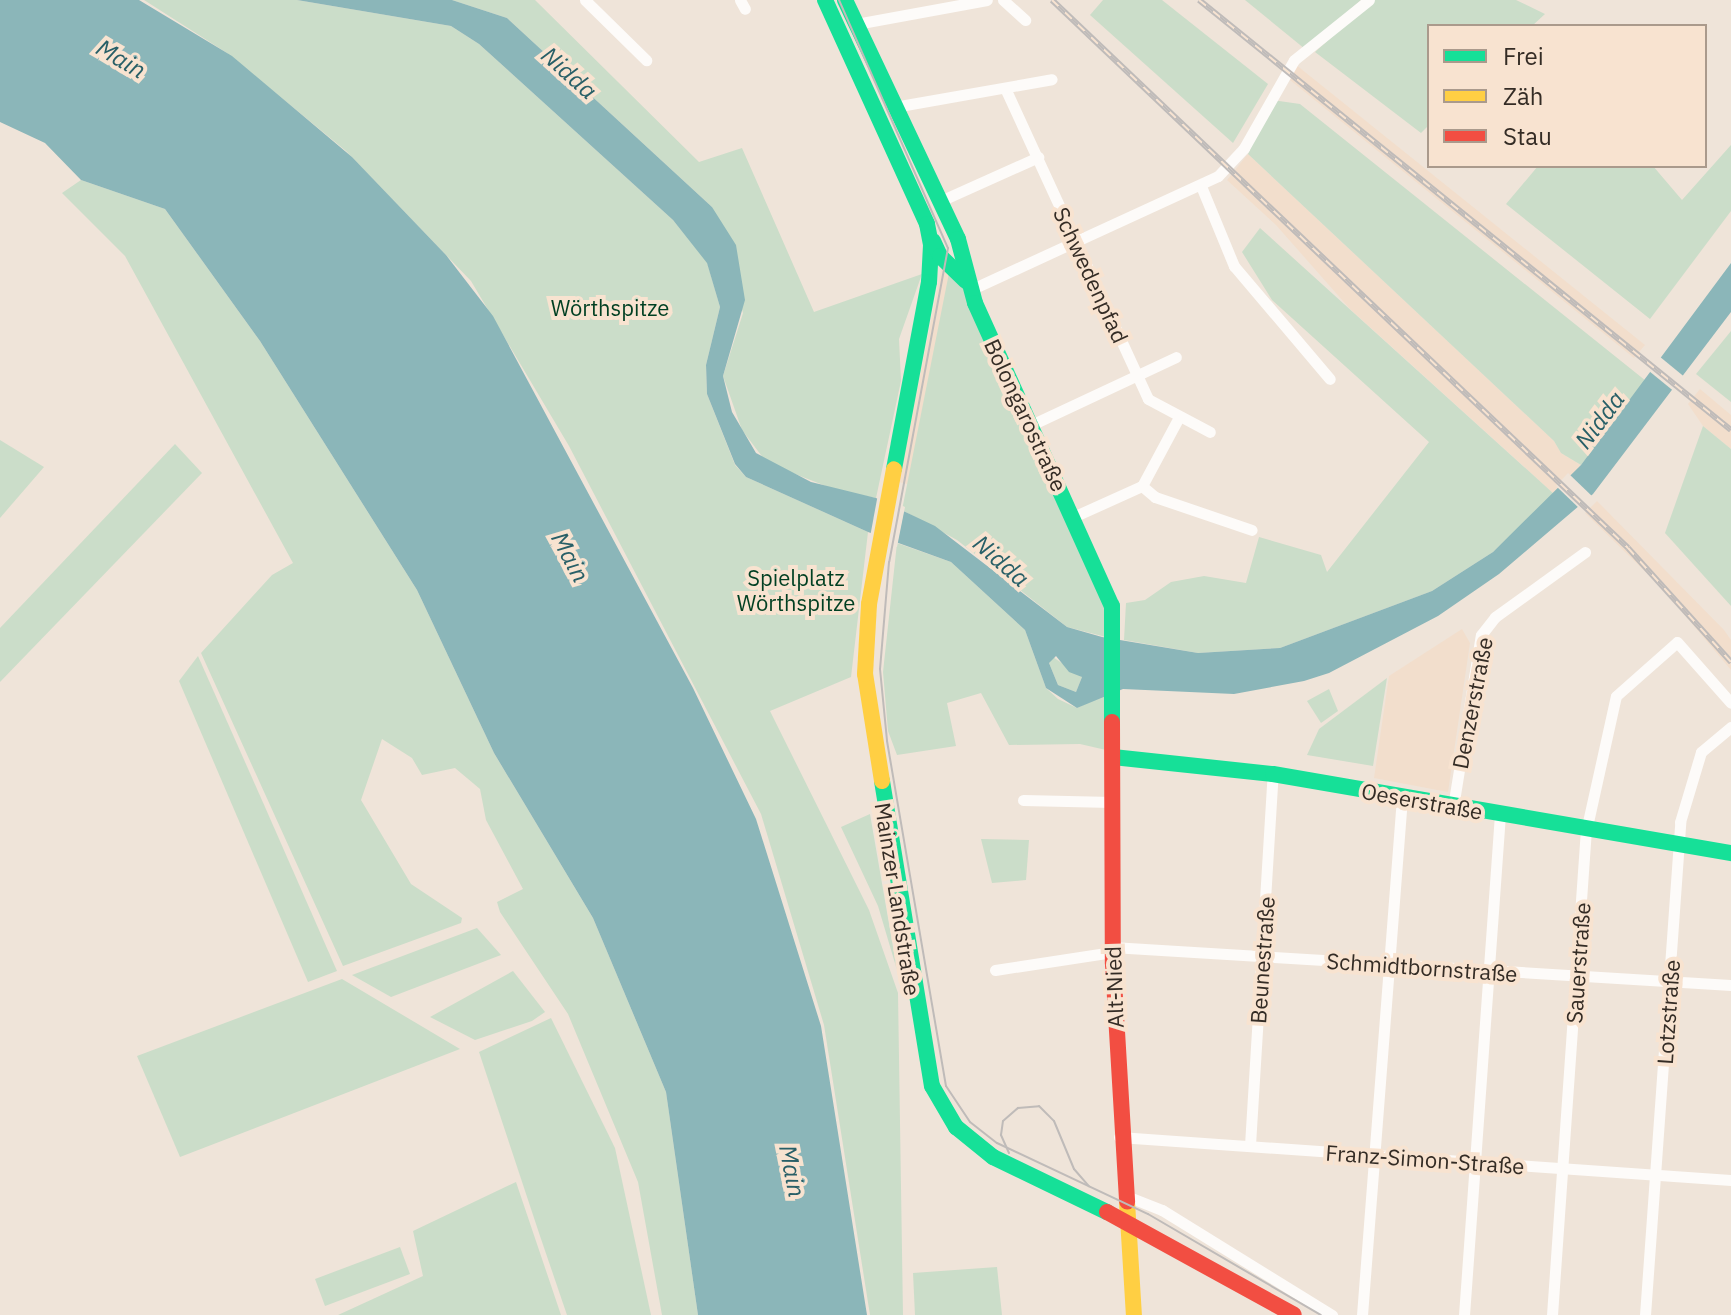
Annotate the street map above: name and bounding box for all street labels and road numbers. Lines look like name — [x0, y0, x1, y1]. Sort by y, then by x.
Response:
street label: Schwedenpfad — [1048, 203, 1134, 347]
street label: Bolongarostraße — [979, 335, 1073, 495]
street label: Denzerstraße — [1446, 635, 1498, 771]
street label: Oeserstraße — [1359, 777, 1485, 825]
street label: Mainzer Landstraße — [870, 801, 926, 997]
street label: Beunestraße — [1244, 895, 1280, 1025]
street label: Sauerstraße — [1561, 902, 1595, 1024]
street label: Alt-Nied — [1099, 946, 1129, 1028]
street label: Schmidtbornstraße — [1326, 947, 1518, 987]
street label: Lotzstraße — [1651, 959, 1685, 1065]
street label: Franz-Simon-Straße — [1325, 1139, 1525, 1179]

